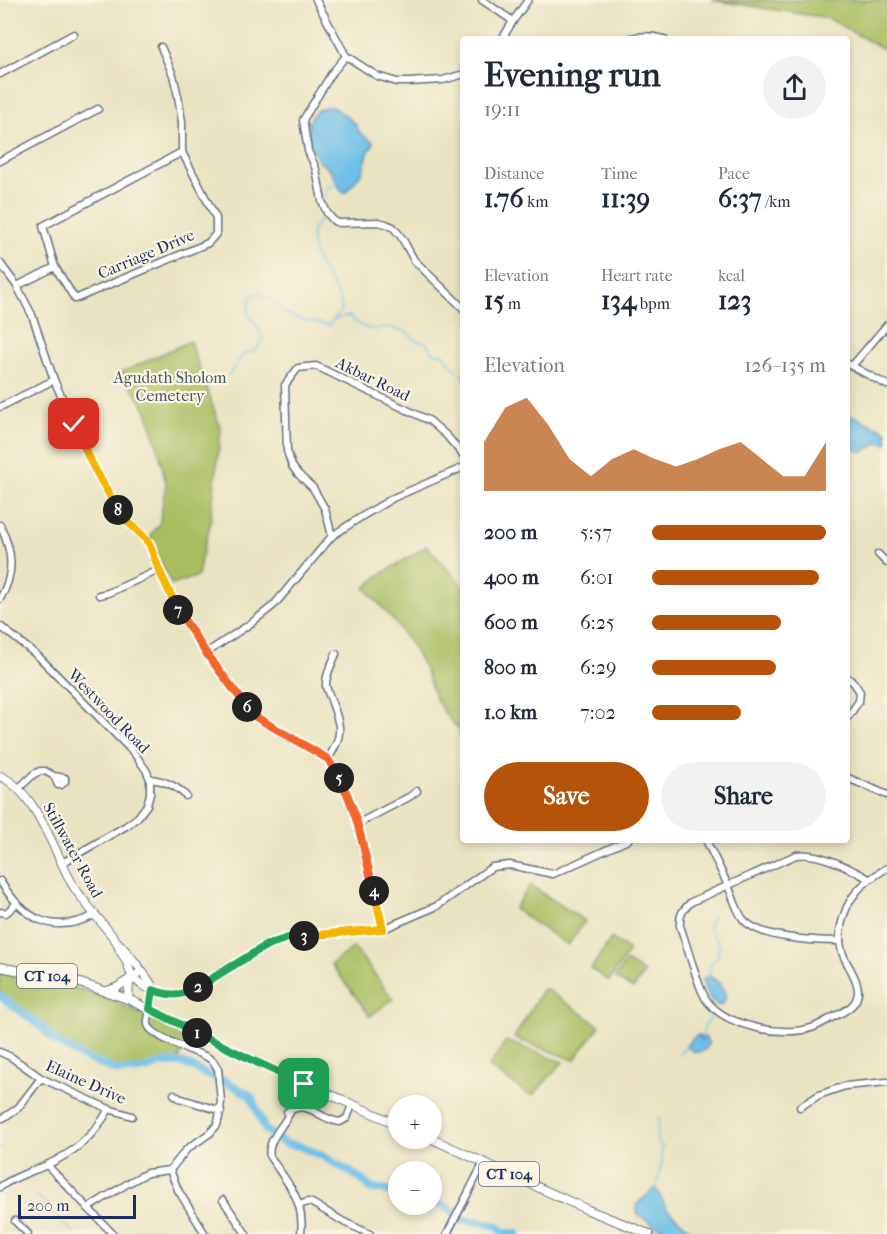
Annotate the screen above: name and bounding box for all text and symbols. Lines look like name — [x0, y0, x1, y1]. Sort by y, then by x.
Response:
text: Evening run — [484, 56, 661, 95]
button: share — [763, 56, 826, 119]
text: 19:11 — [484, 98, 521, 121]
text: Distance — [484, 164, 544, 183]
text: Time — [601, 164, 637, 183]
text: Pace — [718, 164, 750, 183]
text: 1.76 — [484, 183, 523, 214]
text: 11:39 — [601, 183, 650, 214]
text: 6:37 — [718, 183, 762, 214]
text: km — [523, 192, 548, 211]
text: /km — [762, 192, 790, 211]
street label: Carriage Drive — [95, 225, 197, 283]
text: Elevation — [484, 266, 549, 285]
text: Heart rate — [601, 266, 673, 285]
text: kcal — [718, 266, 745, 285]
text: 15 — [484, 285, 504, 316]
text: 134 — [601, 285, 636, 316]
text: 123 — [718, 285, 751, 316]
text: m — [504, 294, 521, 313]
text: bpm — [636, 294, 670, 313]
street label: Akbar Road — [332, 352, 413, 405]
text: Elevation — [484, 354, 565, 377]
text: 126–135 m — [744, 354, 826, 377]
park label: Agudath Sholom Cemetery — [112, 368, 227, 405]
pin — [48, 398, 99, 449]
icon: check — [57, 407, 90, 440]
pin: 8 — [103, 495, 133, 525]
text: 8 — [114, 500, 122, 519]
text: 200 m — [484, 521, 537, 544]
text: 5:57 — [580, 521, 612, 544]
text: 400 m — [484, 566, 539, 589]
text: 6:01 — [580, 566, 614, 589]
pin: 7 — [163, 595, 193, 625]
text: 7 — [174, 600, 182, 619]
text: 600 m — [484, 611, 538, 634]
text: 6:25 — [580, 611, 615, 634]
text: 800 m — [484, 656, 537, 679]
text: 6:29 — [580, 656, 616, 679]
street label: Westwood Road — [63, 664, 154, 757]
pin: 6 — [232, 692, 262, 722]
text: 6 — [243, 697, 251, 716]
text: 1.0 km — [484, 701, 537, 724]
text: 7:02 — [580, 701, 616, 724]
button: Save — [484, 762, 649, 831]
button: Share — [661, 762, 826, 831]
pin: 5 — [324, 763, 354, 793]
text: 5 — [336, 768, 342, 787]
street label: Stillwater Road — [39, 799, 107, 901]
pin: 4 — [359, 876, 389, 906]
text: 4 — [369, 881, 379, 900]
pin: 3 — [289, 921, 319, 951]
text: 3 — [301, 926, 307, 945]
road number: CT 104 — [17, 964, 77, 988]
pin: 2 — [183, 972, 213, 1002]
text: 2 — [194, 977, 202, 996]
pin: 1 — [182, 1018, 212, 1048]
text: 1 — [194, 1023, 200, 1042]
street label: Elaine Drive — [43, 1056, 129, 1108]
pin — [278, 1058, 329, 1109]
icon: arrive — [287, 1067, 320, 1100]
map controls — [388, 1095, 442, 1215]
button: + — [388, 1095, 442, 1149]
button: − — [388, 1161, 442, 1215]
road number: CT 104 — [479, 1162, 539, 1186]
scale bar — [18, 1192, 136, 1220]
text: 200 m — [27, 1196, 70, 1215]

